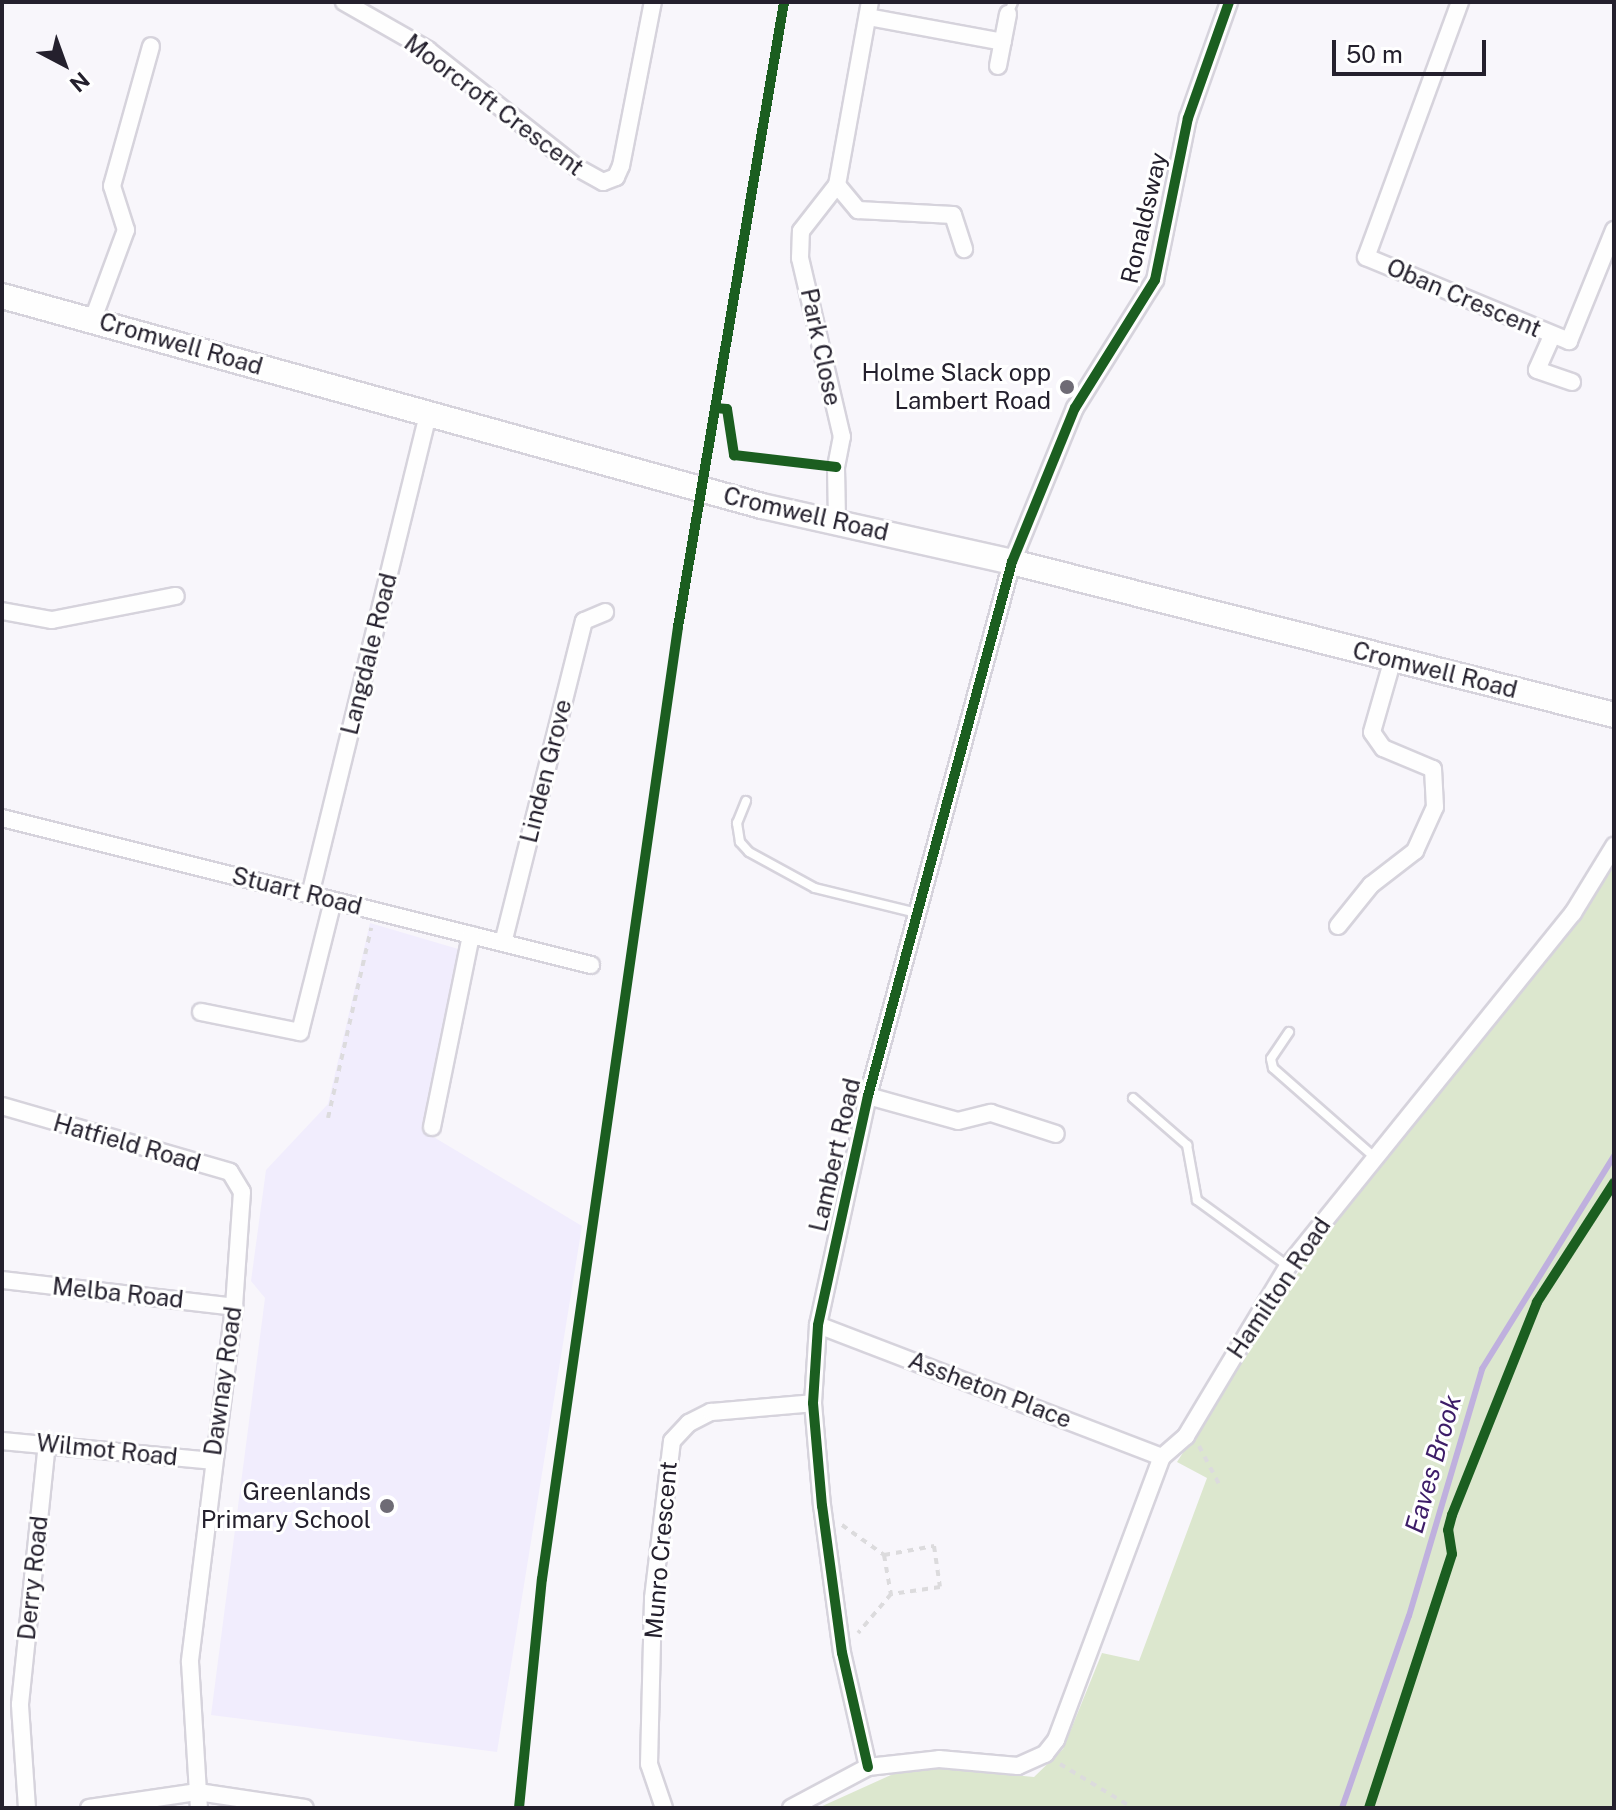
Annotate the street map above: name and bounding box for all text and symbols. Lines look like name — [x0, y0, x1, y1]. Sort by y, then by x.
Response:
north arrow — [24, 24, 104, 104]
scale bar — [1336, 24, 1490, 74]
street label: Moorcroft Crescent — [399, 28, 589, 182]
text: 50 m — [1346, 40, 1403, 68]
text: N — [65, 67, 95, 98]
street label: Ronaldsway — [1115, 150, 1173, 286]
street label: Oban Crescent — [1382, 252, 1546, 344]
street label: Park Close — [794, 286, 848, 408]
street label: Cromwell Road — [96, 307, 266, 381]
place label: Holme Slack opp Lambert Road — [861, 359, 1051, 415]
marker: Holme Slack opp Lambert Road — [1058, 378, 1076, 396]
street label: Cromwell Road — [721, 481, 891, 547]
street label: Langdale Road — [335, 570, 403, 738]
street label: Cromwell Road — [1350, 636, 1520, 704]
street label: Linden Grove — [514, 696, 578, 846]
street label: Stuart Road — [229, 861, 365, 921]
street label: Lambert Road — [803, 1076, 867, 1234]
street label: Hatfield Road — [50, 1108, 204, 1178]
street label: Hamilton Road — [1221, 1212, 1337, 1364]
street label: Melba Road — [51, 1272, 185, 1314]
street label: Dawnay Road — [198, 1305, 248, 1457]
street label: Assheton Place — [904, 1346, 1076, 1434]
water label: Eaves Brook — [1398, 1391, 1468, 1537]
street label: Wilmot Road — [35, 1428, 179, 1472]
street label: Munro Crescent — [639, 1460, 683, 1640]
place label: Greenlands Primary School — [201, 1478, 371, 1534]
marker: Greenlands Primary School — [378, 1497, 396, 1515]
street label: Derry Road — [12, 1514, 54, 1642]

